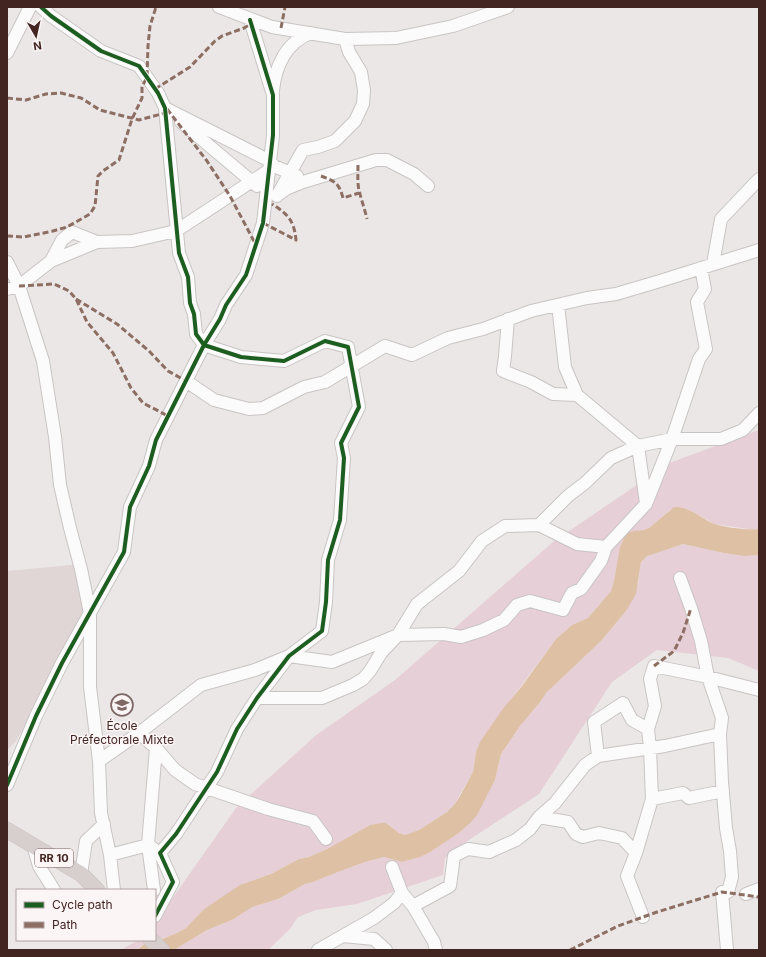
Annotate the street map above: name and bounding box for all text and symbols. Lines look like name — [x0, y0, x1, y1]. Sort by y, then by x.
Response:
north arrow — [16, 16, 56, 56]
text: N — [32, 38, 43, 53]
school or university icon: École Préfectorale Mixte — [109, 692, 135, 718]
place label: École Préfectorale Mixte — [70, 718, 174, 747]
road number: RR 10 — [35, 849, 73, 867]
legend — [16, 889, 156, 941]
text: Cycle path — [52, 897, 113, 912]
text: Path — [52, 917, 77, 932]

